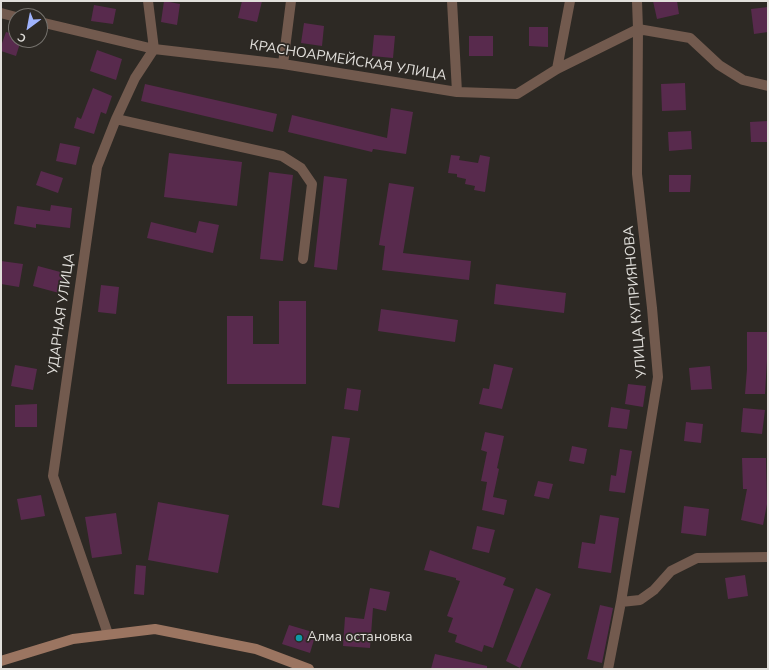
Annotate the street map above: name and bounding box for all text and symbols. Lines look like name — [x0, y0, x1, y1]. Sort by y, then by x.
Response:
north arrow — [8, 8, 48, 48]
text: С — [15, 29, 29, 46]
street label: КРАСНОАРМЕЙСКАЯ УЛИЦА — [248, 37, 448, 85]
street label: УЛИЦА КУПРИЯНОВА — [621, 225, 651, 379]
street label: УДАРНАЯ УЛИЦА — [45, 252, 79, 376]
place label: Алма остановка — [307, 630, 413, 646]
marker: Алма остановка — [294, 633, 304, 643]

